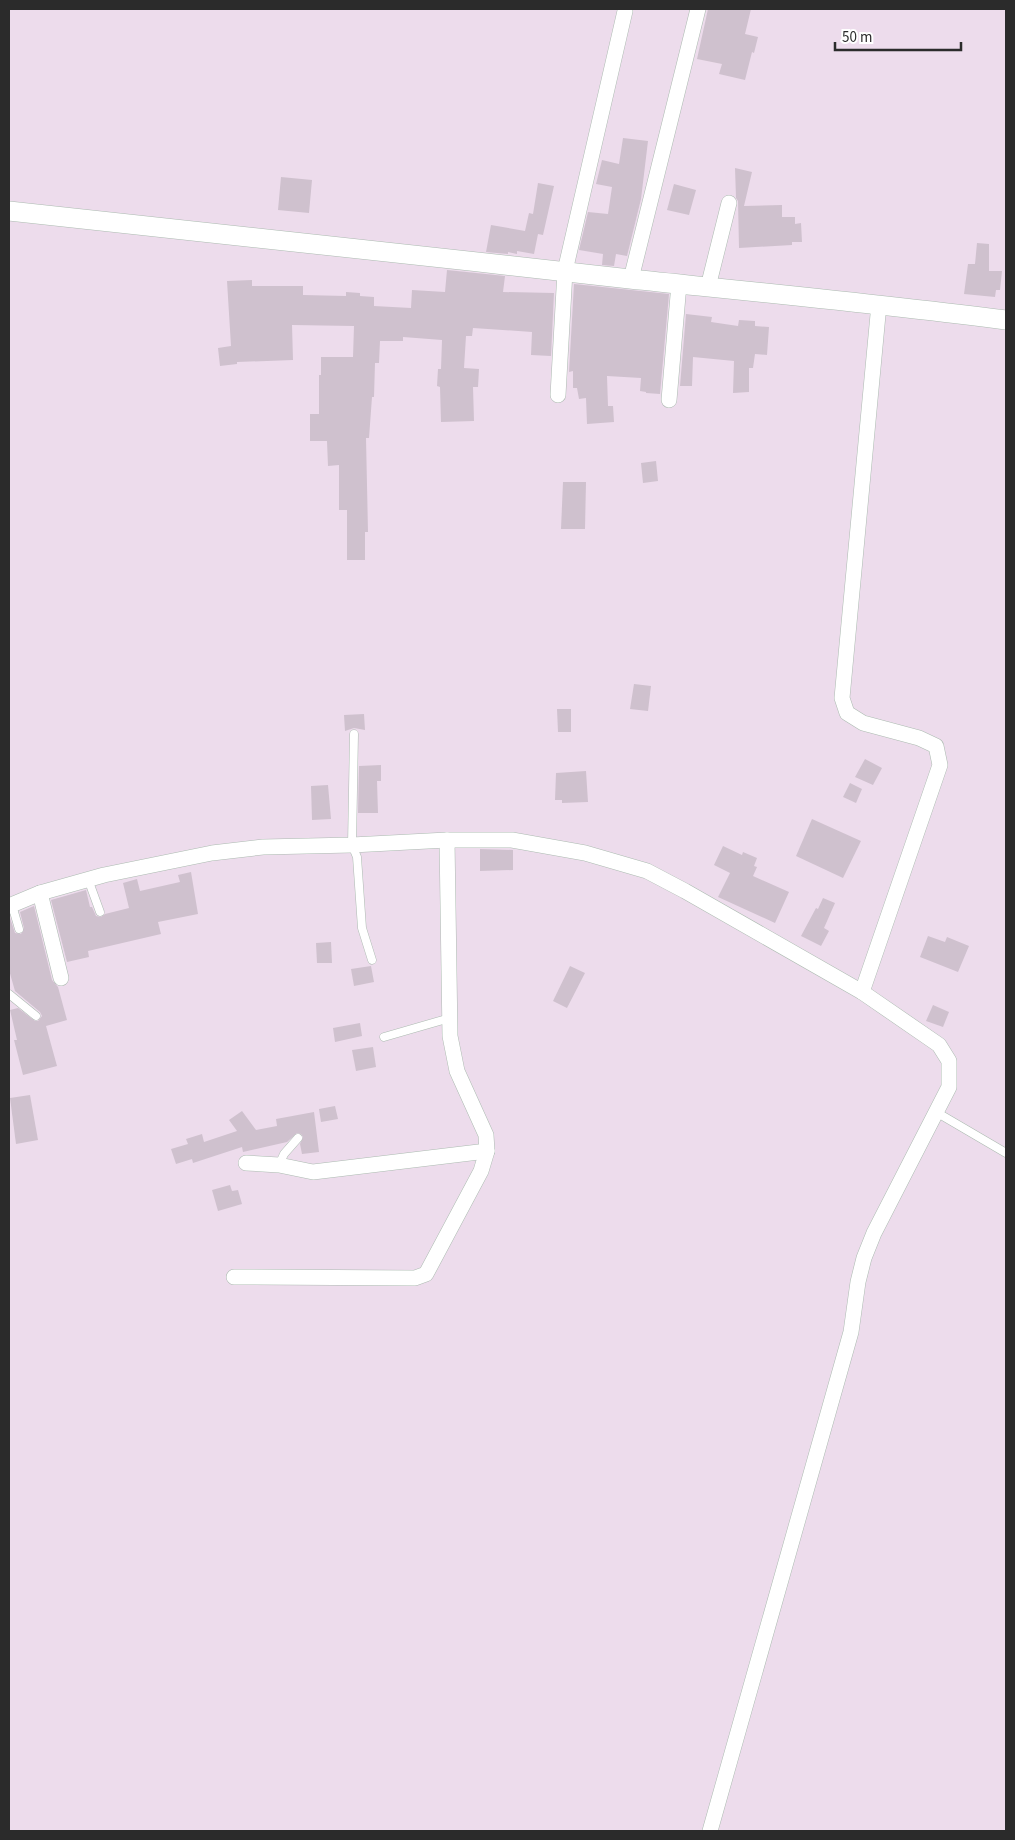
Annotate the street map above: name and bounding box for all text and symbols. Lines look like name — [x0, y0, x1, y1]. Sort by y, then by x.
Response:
scale bar — [835, 20, 961, 52]
text: 50 m — [842, 27, 872, 48]

